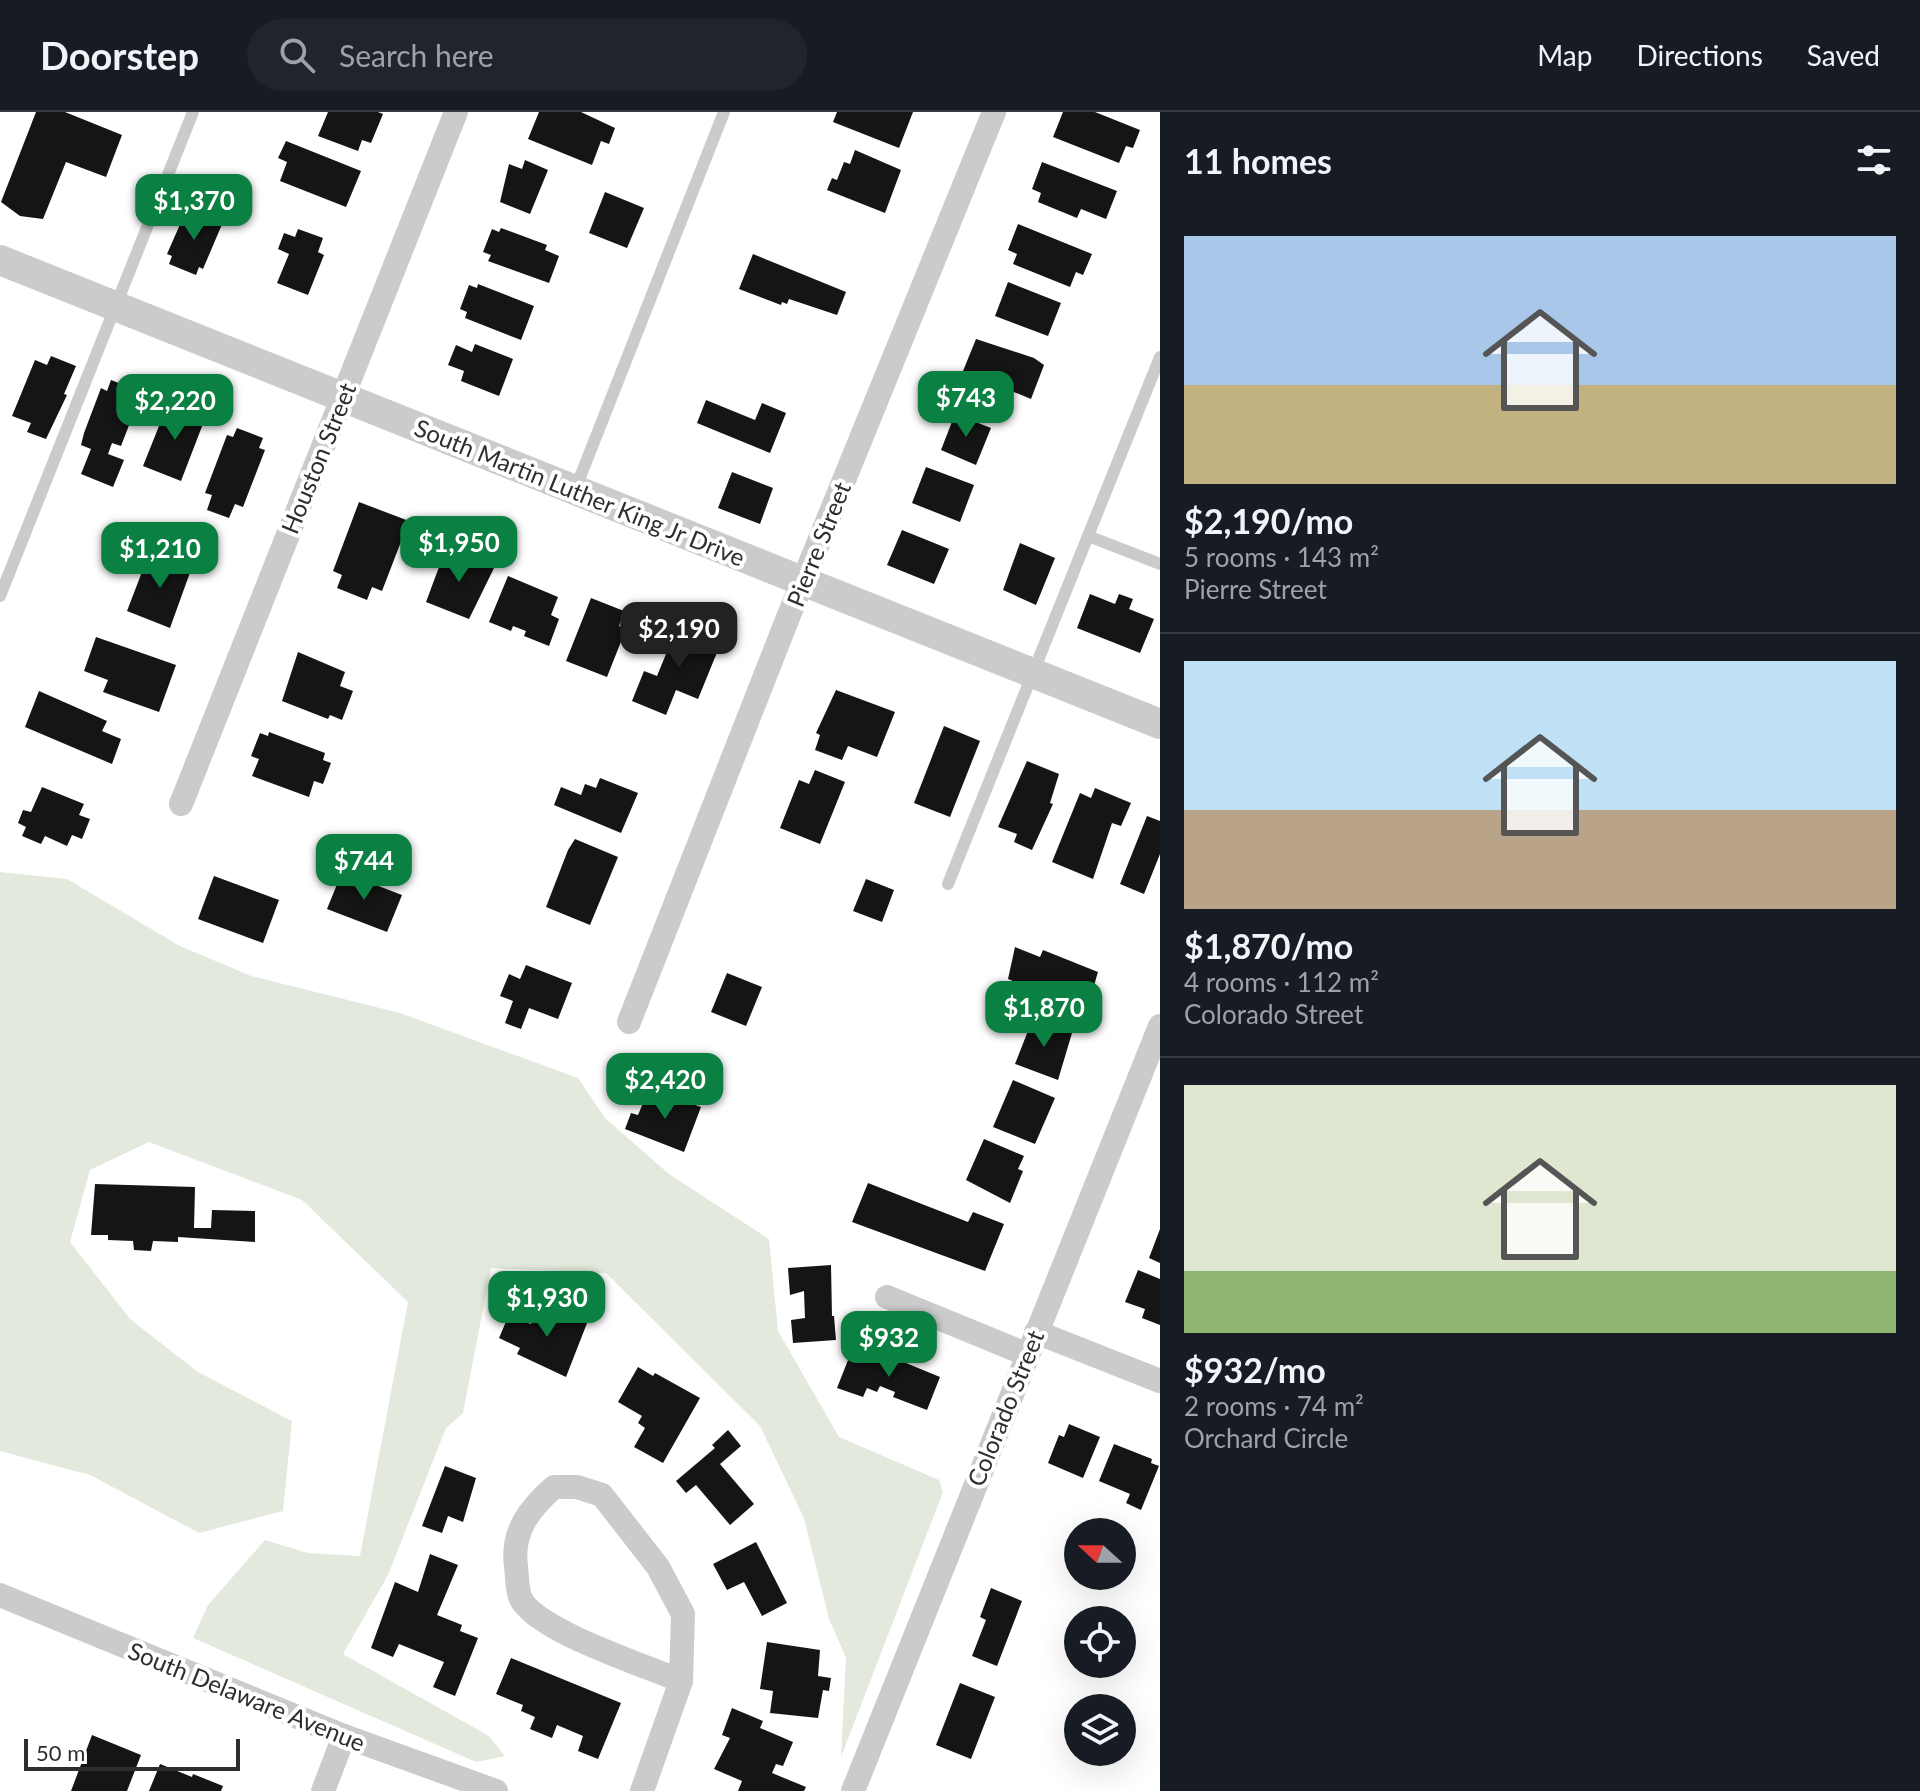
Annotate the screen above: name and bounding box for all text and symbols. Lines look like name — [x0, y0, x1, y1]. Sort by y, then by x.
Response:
search box — [247, 19, 807, 91]
text: Doorstep — [40, 32, 199, 78]
icon: search — [275, 33, 319, 77]
text: Search here — [339, 37, 494, 73]
text: Map — [1537, 38, 1592, 72]
text: Directions — [1636, 38, 1763, 72]
text: Saved — [1807, 38, 1880, 72]
icon: filters — [1852, 138, 1896, 182]
text: 11 homes — [1184, 140, 1332, 181]
pin: $1,370 — [129, 174, 259, 242]
text: $1,370 — [153, 184, 235, 216]
icon: home — [1468, 288, 1612, 432]
pin: $743 — [919, 371, 1013, 439]
pin: $2,220 — [110, 374, 240, 442]
street label: Houston Street — [275, 378, 362, 538]
text: $743 — [936, 381, 996, 413]
text: $2,220 — [134, 384, 216, 416]
street label: South Martin Luther King Jr Drive — [411, 412, 749, 572]
street label: Pierre Street — [780, 477, 856, 611]
text: $2,190/mo — [1184, 500, 1353, 541]
pin: $1,950 — [394, 516, 524, 584]
pin: $1,210 — [95, 522, 225, 590]
text: $1,950 — [418, 526, 500, 558]
text: $1,210 — [119, 532, 201, 564]
text: 5 rooms · 143 m² — [1184, 541, 1379, 573]
text: Pierre Street — [1184, 573, 1327, 605]
pin: $2,190 — [614, 602, 744, 670]
text: $2,190 — [638, 612, 720, 644]
icon: home — [1468, 713, 1612, 857]
pin: $744 — [317, 834, 411, 902]
text: $744 — [334, 844, 394, 876]
text: $1,870/mo — [1184, 925, 1353, 966]
text: 4 rooms · 112 m² — [1184, 966, 1379, 998]
pin: $1,870 — [979, 981, 1109, 1049]
text: $1,870 — [1003, 991, 1085, 1023]
text: Colorado Street — [1184, 998, 1363, 1030]
pin: $2,420 — [600, 1053, 730, 1121]
text: $2,420 — [624, 1063, 706, 1095]
icon: home — [1468, 1137, 1612, 1281]
pin: $1,930 — [482, 1271, 612, 1339]
text: $1,930 — [506, 1281, 588, 1313]
pin: $932 — [842, 1311, 936, 1379]
text: $932 — [859, 1321, 919, 1353]
street label: Colorado Street — [961, 1325, 1050, 1490]
text: $932/mo — [1184, 1349, 1326, 1390]
text: 2 rooms · 74 m² — [1184, 1390, 1364, 1422]
text: Orchard Circle — [1184, 1422, 1348, 1454]
north arrow — [1064, 1518, 1136, 1590]
map controls — [1064, 1518, 1136, 1766]
button: locate — [1064, 1606, 1136, 1678]
street label: South Delaware Avenue — [124, 1635, 370, 1757]
button: layers — [1064, 1694, 1136, 1766]
scale bar — [24, 1735, 240, 1771]
text: 50 m — [36, 1739, 85, 1766]

